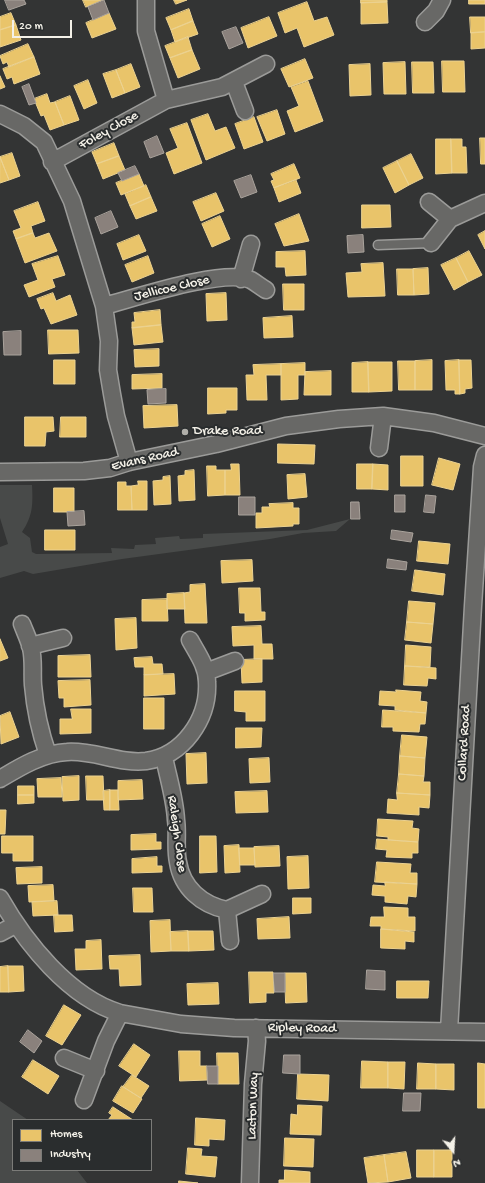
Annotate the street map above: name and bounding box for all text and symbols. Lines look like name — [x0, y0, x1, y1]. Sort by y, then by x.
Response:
scale bar — [14, 12, 74, 38]
text: 20 m — [19, 20, 43, 34]
street label: Foley Close — [76, 108, 142, 154]
street label: Jellicoe Close — [133, 272, 211, 306]
place label: Drake Road — [193, 424, 262, 440]
marker: Drake Road — [180, 427, 190, 437]
street label: Evans Road — [110, 444, 180, 476]
street label: Collard Road — [455, 705, 475, 781]
street label: Raleigh Close — [162, 794, 190, 874]
street label: Ripley Road — [268, 1020, 336, 1038]
street label: Lacton Way — [244, 1072, 264, 1140]
legend — [12, 1119, 152, 1171]
text: Homes — [50, 1128, 82, 1142]
north arrow — [433, 1131, 473, 1171]
text: Industry — [50, 1148, 91, 1162]
text: N — [451, 1156, 462, 1169]

